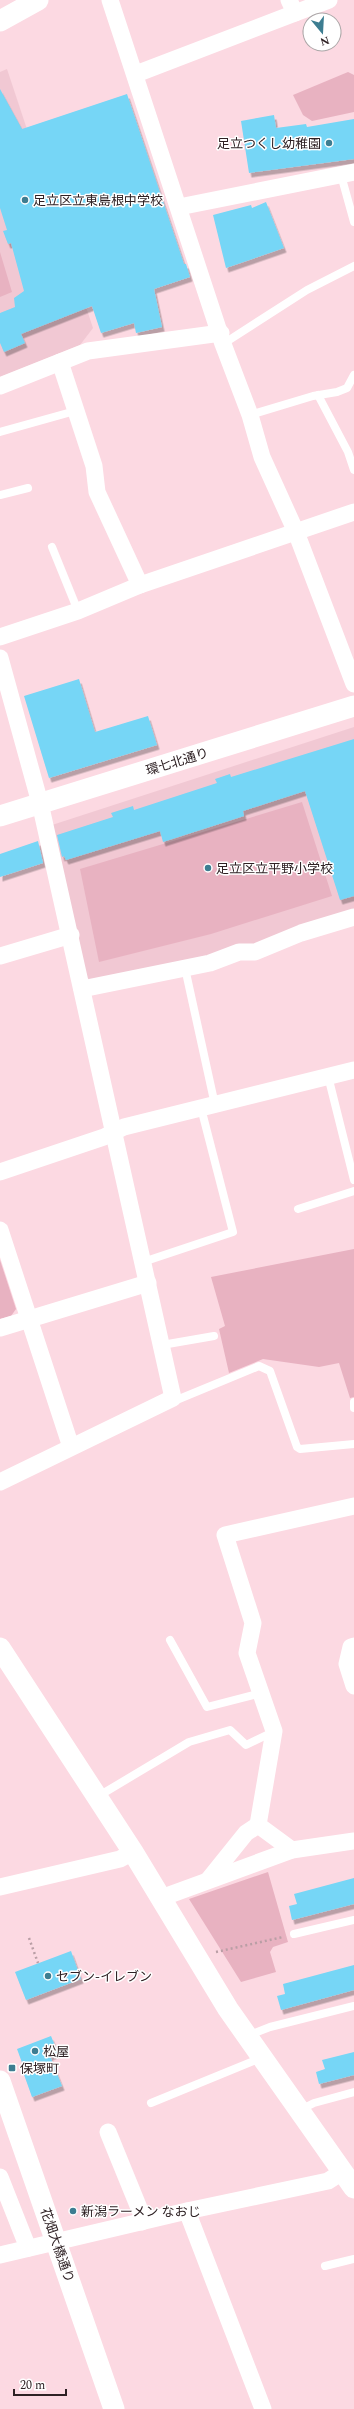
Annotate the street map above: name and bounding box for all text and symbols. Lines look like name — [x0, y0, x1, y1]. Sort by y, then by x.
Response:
north arrow — [302, 12, 342, 52]
text: N — [318, 32, 332, 51]
place label: 足立つくし幼稚園 — [217, 134, 321, 154]
marker: 足立つくし幼稚園 — [324, 138, 334, 148]
place label: 足立区立東島根中学校 — [33, 191, 163, 211]
marker: 足立区立東島根中学校 — [20, 195, 30, 205]
street label: 環七北通り — [143, 743, 211, 781]
place label: 足立区立平野小学校 — [216, 859, 333, 879]
marker: 足立区立平野小学校 — [203, 863, 213, 873]
place label: セブン-イレブン — [56, 1967, 152, 1987]
marker: セブン-イレブン — [43, 1971, 53, 1981]
place label: 松屋 — [43, 2042, 69, 2062]
marker: 松屋 — [30, 2046, 40, 2056]
place label: 保塚町 — [20, 2059, 59, 2079]
marker: 保塚町 — [7, 2063, 17, 2073]
place label: 新潟ラーメン なおじ — [81, 2202, 201, 2222]
street label: 花畑大橋通り — [35, 2205, 79, 2285]
marker: 新潟ラーメン なおじ — [68, 2206, 78, 2216]
scale bar — [14, 2371, 66, 2397]
text: 20 m — [20, 2376, 45, 2395]

